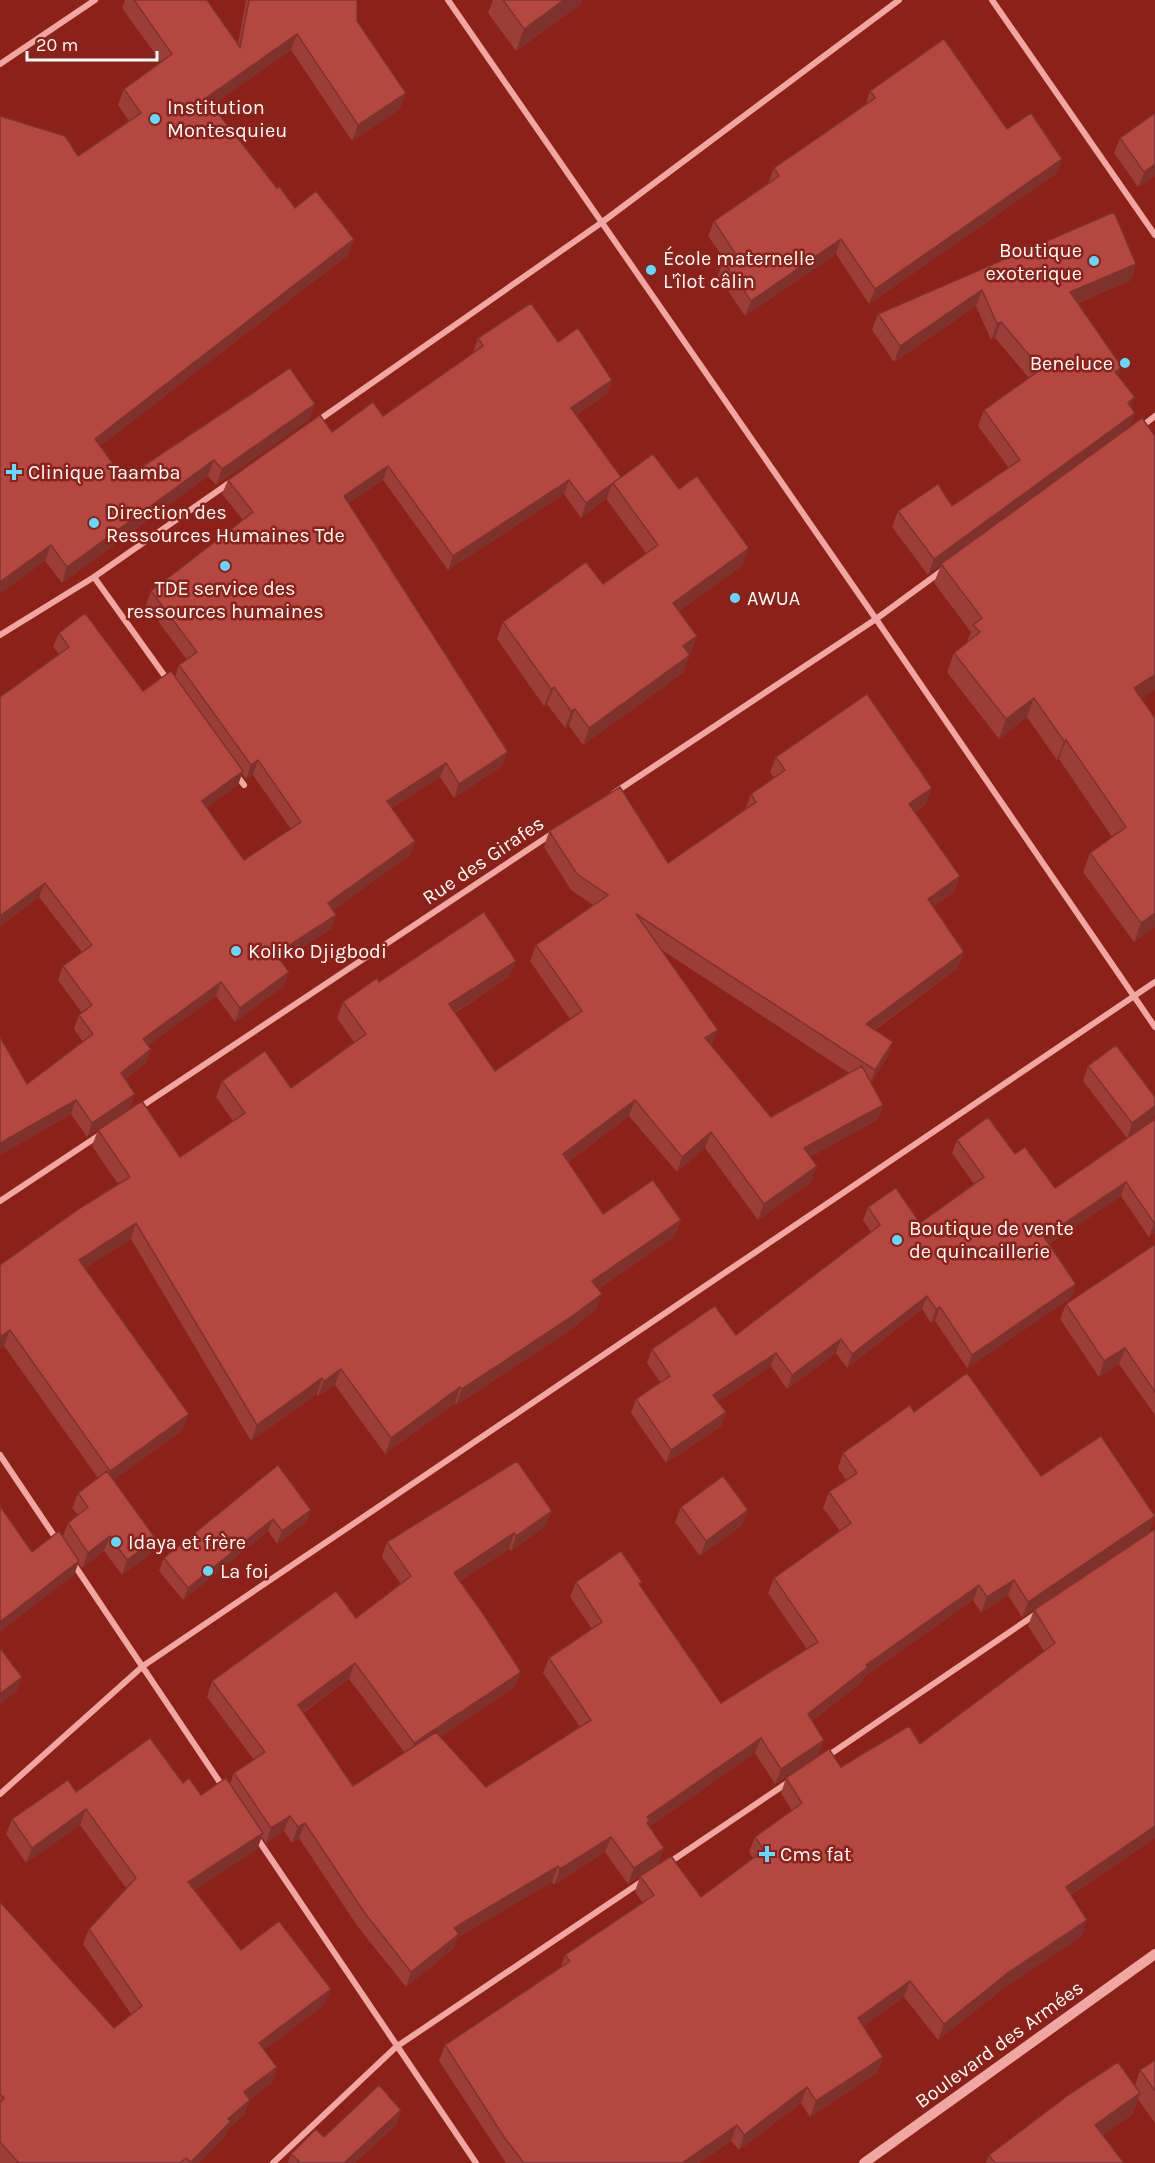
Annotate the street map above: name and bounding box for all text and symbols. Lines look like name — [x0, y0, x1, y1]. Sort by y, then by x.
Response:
scale bar — [27, 24, 158, 62]
text: 20 m — [36, 34, 78, 56]
place label: Institution Montesquieu — [167, 96, 287, 142]
marker: Institution Montesquieu — [148, 112, 162, 126]
place label: Boutique exoterique — [986, 239, 1082, 285]
place label: École maternelle L'îlot câlin — [663, 246, 815, 293]
marker: Boutique exoterique — [1087, 254, 1101, 268]
marker: École maternelle L'îlot câlin — [644, 263, 658, 277]
place label: Beneluce — [1030, 352, 1113, 375]
marker: Beneluce — [1118, 356, 1132, 370]
place label: Clinique Taamba — [28, 461, 181, 484]
marker: Clinique Taamba — [5, 463, 23, 481]
place label: Direction des Ressources Humaines Tde — [106, 501, 345, 547]
marker: Direction des Ressources Humaines Tde — [87, 516, 101, 530]
marker: TDE service des ressources humaines — [218, 559, 232, 573]
place label: TDE service des ressources humaines — [126, 577, 324, 623]
place label: AWUA — [747, 587, 800, 610]
marker: AWUA — [728, 591, 742, 605]
street label: Rue des Girafes — [418, 811, 548, 910]
place label: Koliko Djigbodi — [248, 940, 387, 963]
marker: Koliko Djigbodi — [229, 944, 243, 958]
place label: Boutique de vente de quincaillerie — [909, 1217, 1074, 1263]
marker: Boutique de vente de quincaillerie — [890, 1233, 904, 1247]
place label: Idaya et frère — [128, 1531, 246, 1554]
marker: Idaya et frère — [109, 1535, 123, 1549]
place label: La foi — [220, 1560, 269, 1583]
marker: La foi — [201, 1564, 215, 1578]
place label: Cms fat — [780, 1843, 852, 1866]
marker: Cms fat — [758, 1845, 776, 1863]
street label: Boulevard des Armées — [911, 1976, 1088, 2113]

